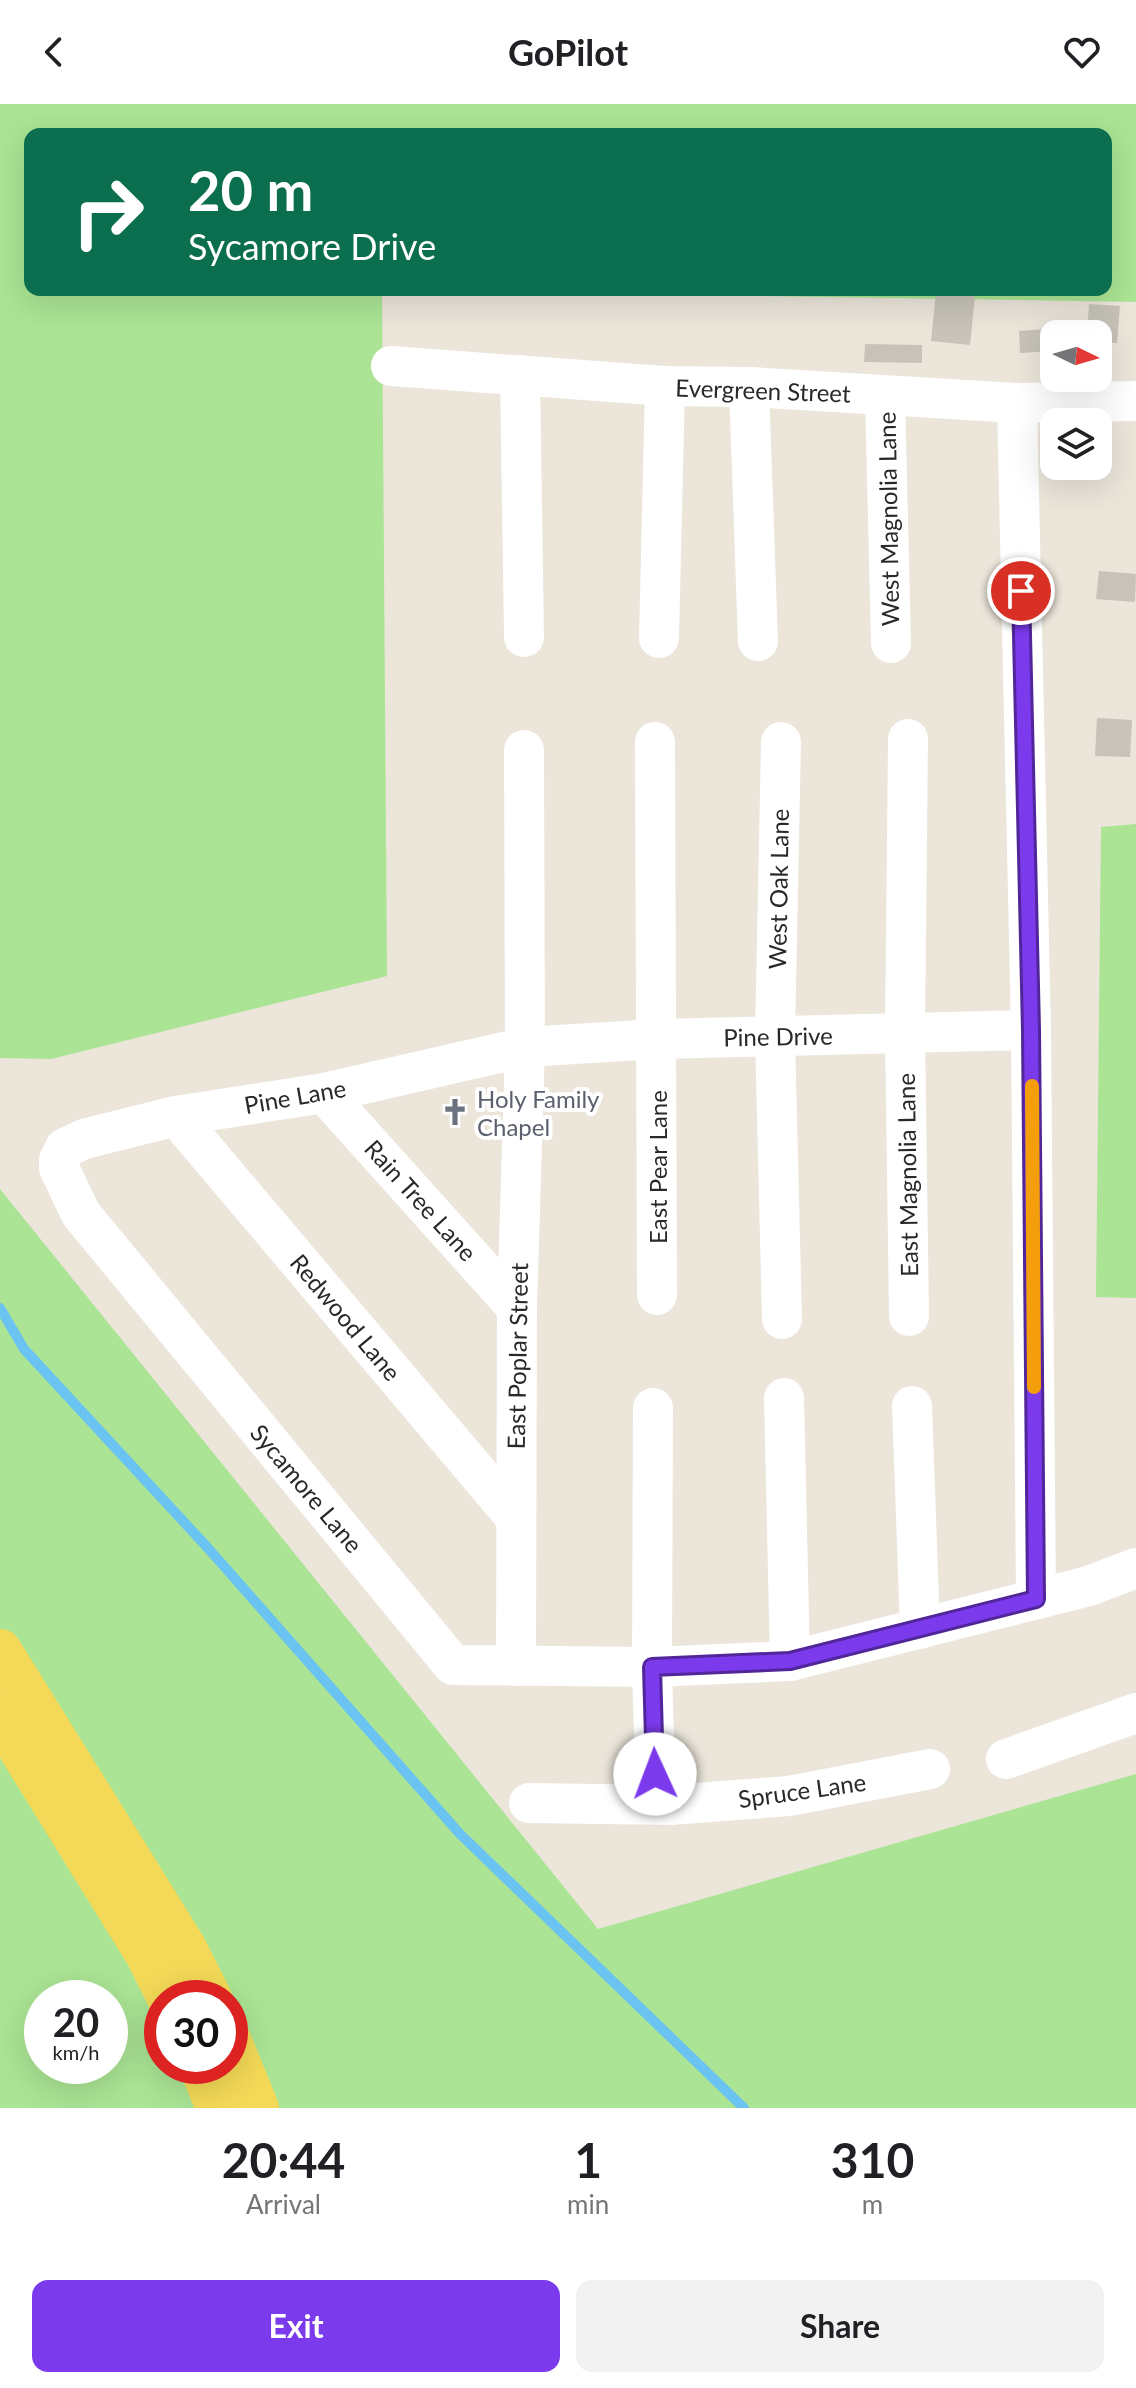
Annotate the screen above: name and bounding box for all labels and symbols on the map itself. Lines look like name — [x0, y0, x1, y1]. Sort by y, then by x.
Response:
north arrow — [1040, 320, 1112, 392]
street label: Evergreen Street — [675, 372, 851, 408]
street label: West Magnolia Lane — [872, 412, 904, 626]
pin — [987, 557, 1055, 625]
street label: West Oak Lane — [762, 808, 794, 970]
street label: Pine Drive — [723, 1021, 833, 1051]
street label: Pine Lane — [242, 1073, 348, 1119]
street label: East Magnolia Lane — [891, 1073, 923, 1277]
place label: Holy Family Chapel — [477, 1084, 600, 1141]
street label: East Pear Lane — [643, 1090, 672, 1244]
church icon: Holy Family Chapel — [440, 1097, 470, 1127]
street label: Rain Tree Lane — [359, 1133, 483, 1267]
street label: Redwood Lane — [285, 1248, 407, 1386]
street label: East Poplar Street — [501, 1262, 533, 1450]
street label: Sycamore Lane — [245, 1418, 369, 1558]
position arrow — [613, 1732, 697, 1816]
street label: Spruce Lane — [736, 1767, 868, 1813]
speed limit sign: 30 — [144, 1980, 248, 2084]

